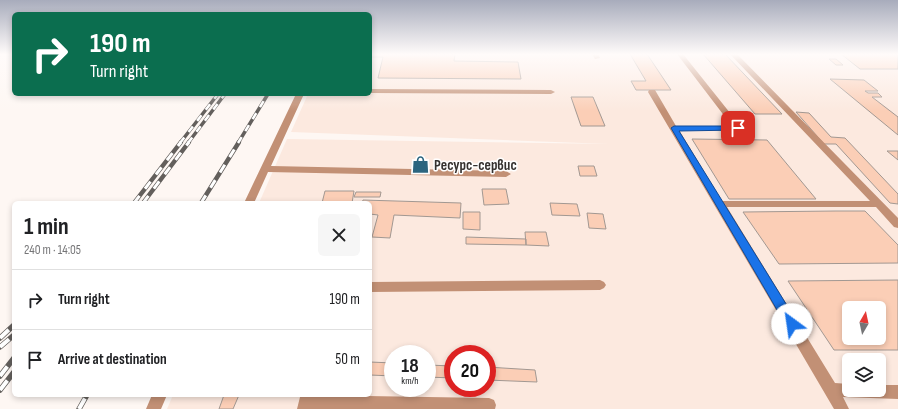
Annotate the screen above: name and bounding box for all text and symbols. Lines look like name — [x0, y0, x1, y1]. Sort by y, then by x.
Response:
text: 190 m — [90, 27, 151, 60]
icon: right — [24, 28, 76, 80]
text: Turn right — [90, 61, 148, 82]
pin — [721, 111, 755, 145]
icon: arrive — [727, 117, 749, 139]
shop icon: Ресурс-сервис — [411, 155, 431, 175]
place label: Ресурс-сервис — [434, 156, 517, 175]
text: 1 min — [24, 212, 69, 241]
button: close — [318, 214, 360, 256]
text: 240 m · 14:05 — [24, 242, 81, 258]
icon: right — [24, 289, 46, 311]
text: Turn right — [58, 290, 110, 309]
text: 190 m — [329, 290, 360, 309]
north arrow — [842, 301, 886, 345]
map controls — [842, 301, 886, 397]
position arrow — [771, 303, 813, 345]
speed limit sign: 20 — [444, 345, 496, 397]
icon: arrive — [24, 349, 46, 371]
text: Arrive at destination — [58, 350, 167, 369]
text: 50 m — [335, 350, 360, 369]
button: layers — [842, 353, 886, 397]
text: 18 — [401, 354, 419, 378]
text: km/h — [401, 375, 419, 387]

